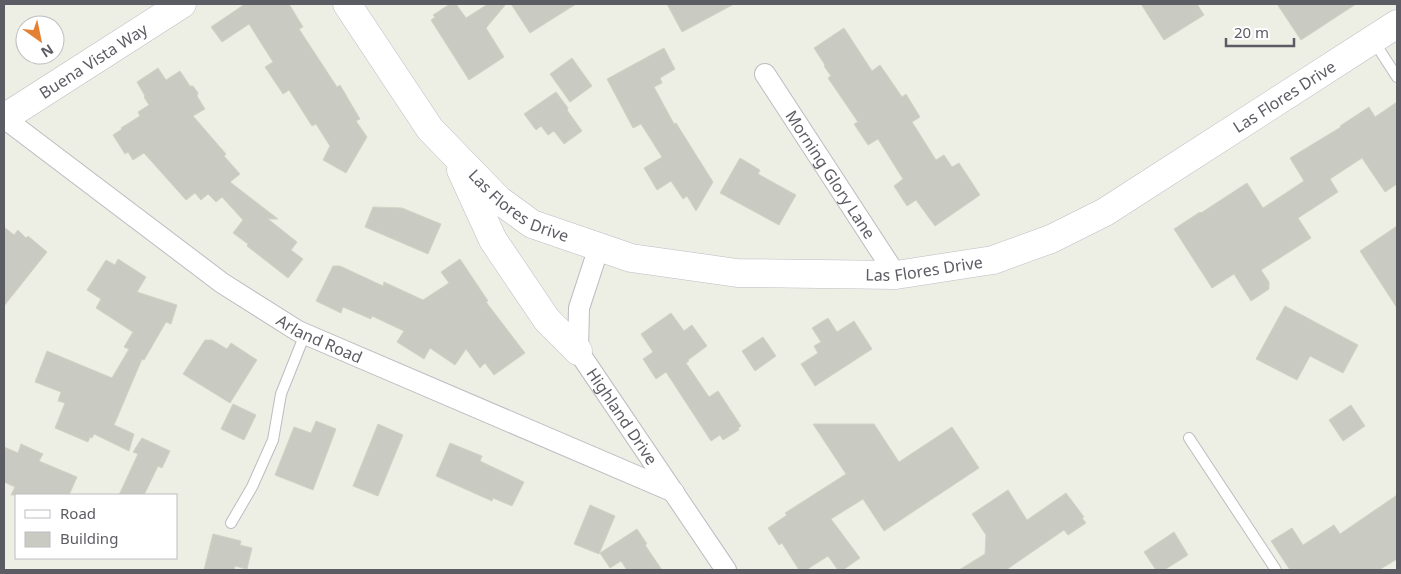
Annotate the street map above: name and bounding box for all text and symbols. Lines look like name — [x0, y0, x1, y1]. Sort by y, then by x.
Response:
north arrow — [15, 15, 65, 65]
scale bar — [1226, 15, 1294, 47]
street label: Buena Vista Way — [35, 18, 152, 104]
text: 20 m — [1234, 22, 1269, 42]
text: N — [37, 40, 57, 62]
street label: Las Flores Drive — [1229, 55, 1340, 138]
street label: Morning Glory Lane — [780, 106, 881, 243]
street label: Las Flores Drive — [464, 164, 572, 247]
street label: Las Flores Drive — [865, 251, 984, 286]
street label: Arland Road — [272, 309, 366, 368]
street label: Highland Drive — [582, 364, 663, 469]
legend — [15, 494, 178, 559]
text: Road — [60, 503, 96, 523]
text: Building — [60, 528, 118, 548]

